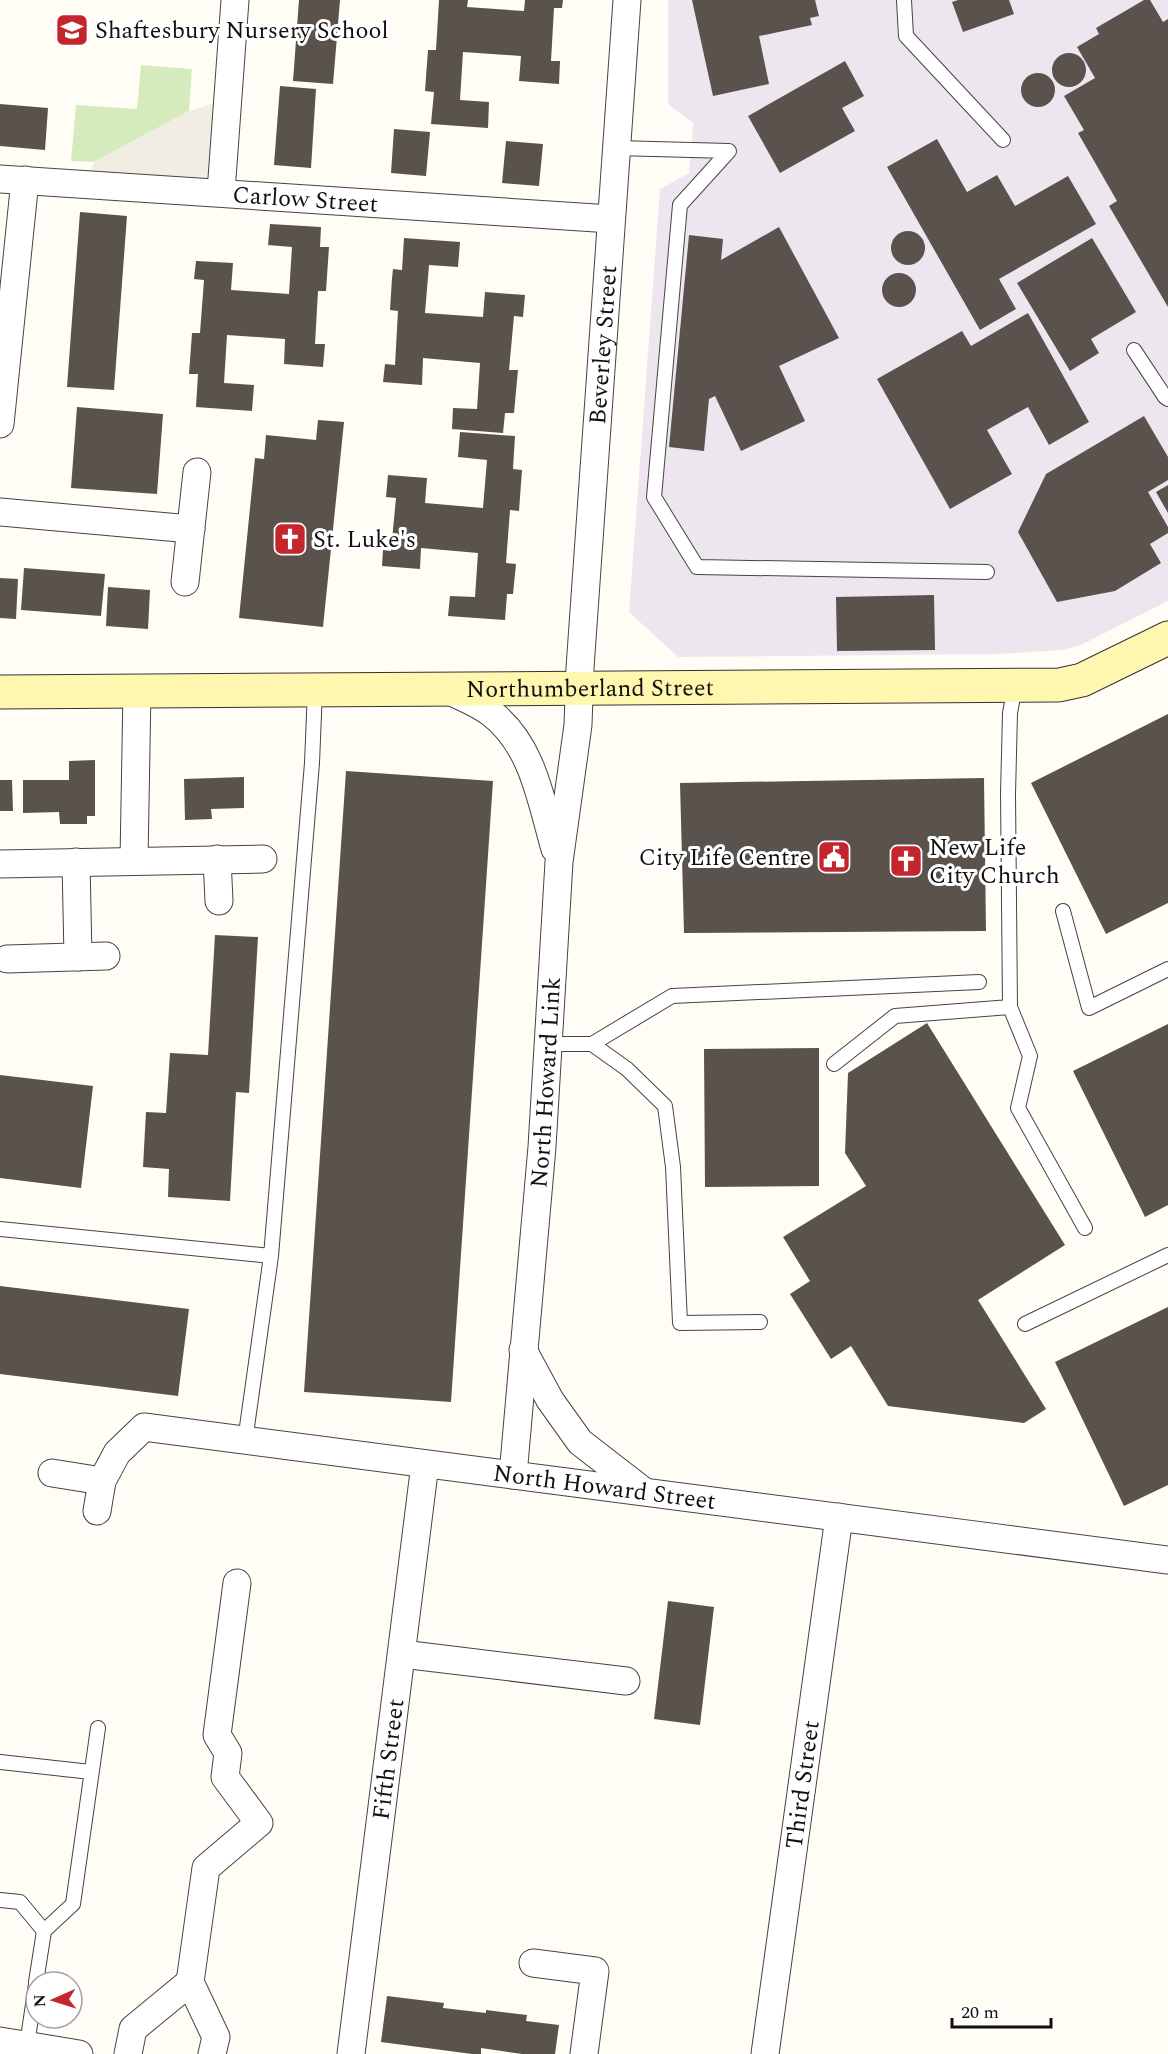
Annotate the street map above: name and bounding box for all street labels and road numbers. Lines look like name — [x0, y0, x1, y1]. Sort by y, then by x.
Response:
street label: Carlow Street — [231, 177, 379, 223]
street label: Beverley Street — [580, 264, 627, 426]
street label: Northumberland Street — [466, 670, 714, 708]
street label: North Howard Link — [521, 976, 571, 1190]
street label: North Howard Street — [491, 1455, 718, 1520]
street label: Fifth Street — [364, 1697, 414, 1822]
street label: Third Street — [776, 1718, 830, 1851]

